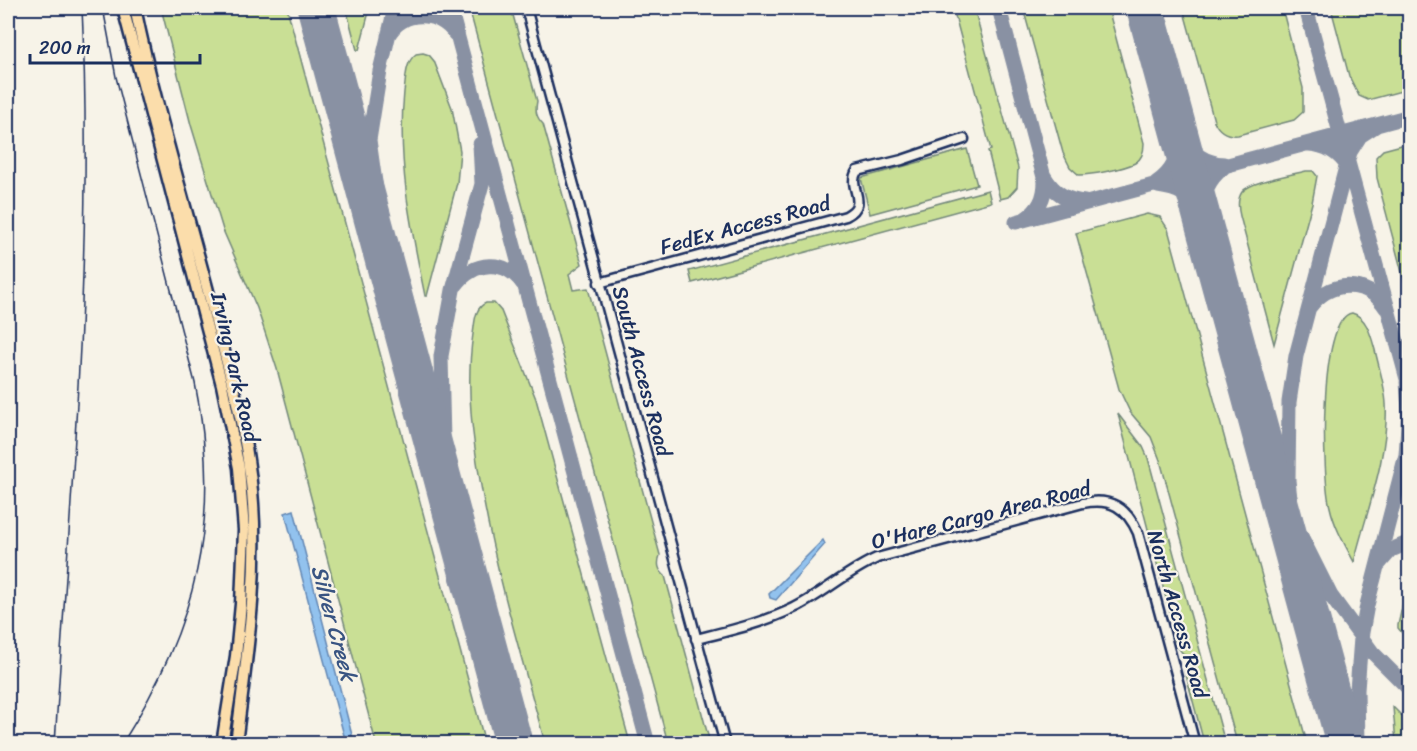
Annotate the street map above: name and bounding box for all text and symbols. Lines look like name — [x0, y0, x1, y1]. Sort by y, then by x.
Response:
scale bar — [30, 27, 200, 65]
text: 200 m — [39, 32, 91, 64]
street label: FedEx Access Road — [655, 183, 836, 266]
street label: South Access Road — [601, 282, 684, 462]
street label: Irving Park Road — [199, 287, 271, 448]
street label: O'Hare Cargo Area Road — [867, 469, 1097, 561]
street label: North Access Road — [1136, 525, 1221, 705]
water label: Silver Creek — [300, 561, 369, 689]

